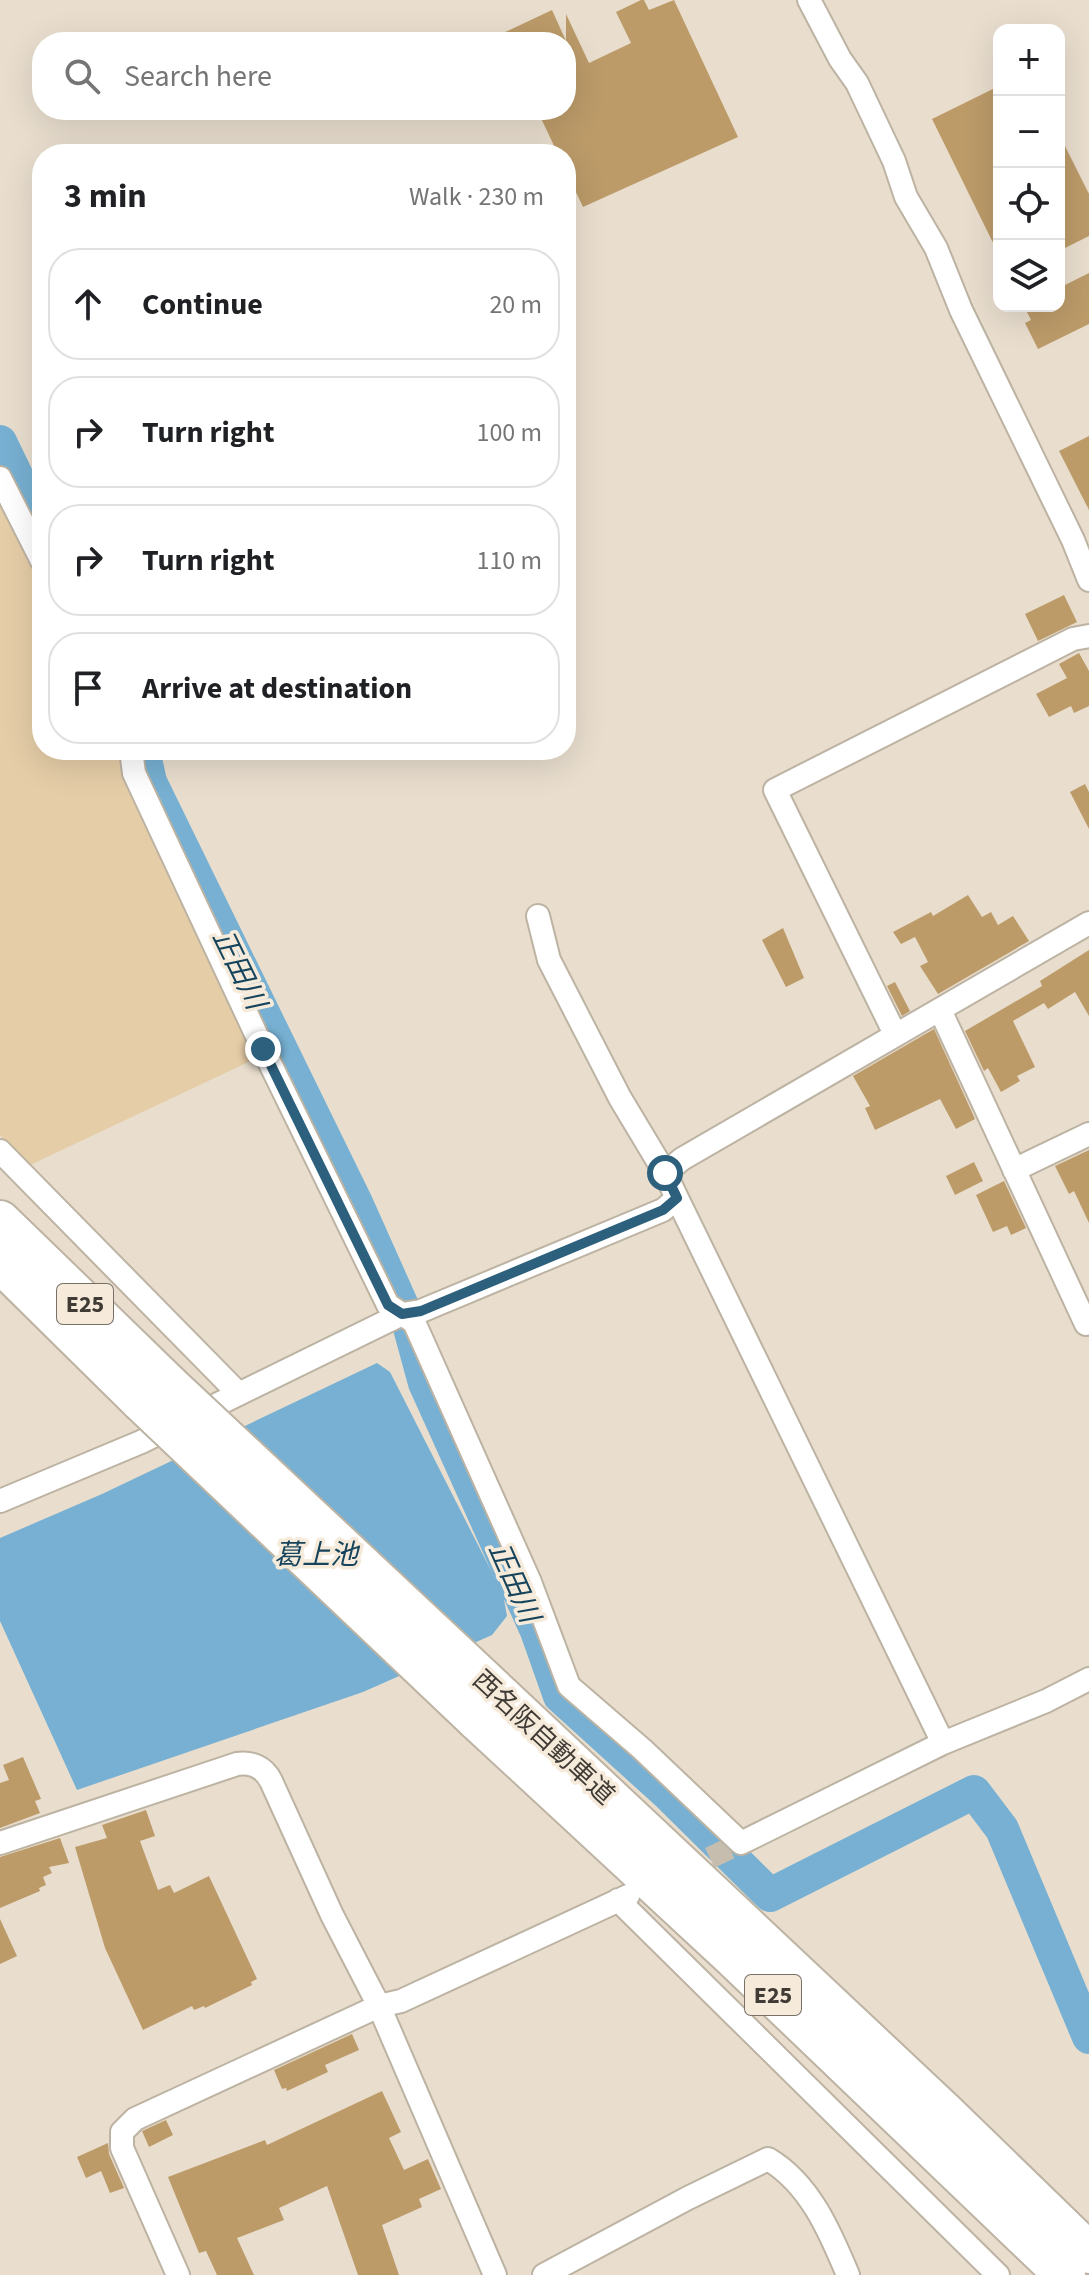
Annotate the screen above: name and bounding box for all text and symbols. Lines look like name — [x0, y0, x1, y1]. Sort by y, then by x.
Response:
map controls — [993, 24, 1065, 312]
button: + — [993, 24, 1065, 96]
search box — [32, 32, 576, 120]
icon: search — [60, 54, 104, 98]
text: Search here — [124, 55, 272, 98]
button: − — [993, 96, 1065, 168]
button: locate — [993, 168, 1065, 240]
text: 3 min — [64, 172, 147, 221]
text: Walk · 230 m — [409, 178, 544, 215]
button: layers — [993, 240, 1065, 312]
icon: ahead — [66, 282, 110, 326]
text: Continue — [142, 283, 263, 326]
text: 20 m — [489, 286, 542, 323]
icon: right — [66, 410, 110, 454]
text: Turn right — [142, 411, 274, 454]
text: 100 m — [476, 414, 542, 451]
icon: right — [66, 538, 110, 582]
text: Turn right — [142, 539, 274, 582]
text: 110 m — [476, 542, 542, 579]
icon: arrive — [66, 666, 110, 710]
text: Arrive at destination — [142, 667, 412, 710]
water label: 正田川 — [203, 923, 277, 1019]
route end — [245, 1031, 281, 1067]
route start — [647, 1155, 683, 1191]
road number: E25 — [57, 1284, 113, 1324]
water label: 葛上池 — [274, 1535, 361, 1575]
water label: 正田川 — [479, 1536, 551, 1632]
street label: 西名阪自動車道 — [464, 1662, 623, 1813]
road number: E25 — [745, 1975, 801, 2015]

